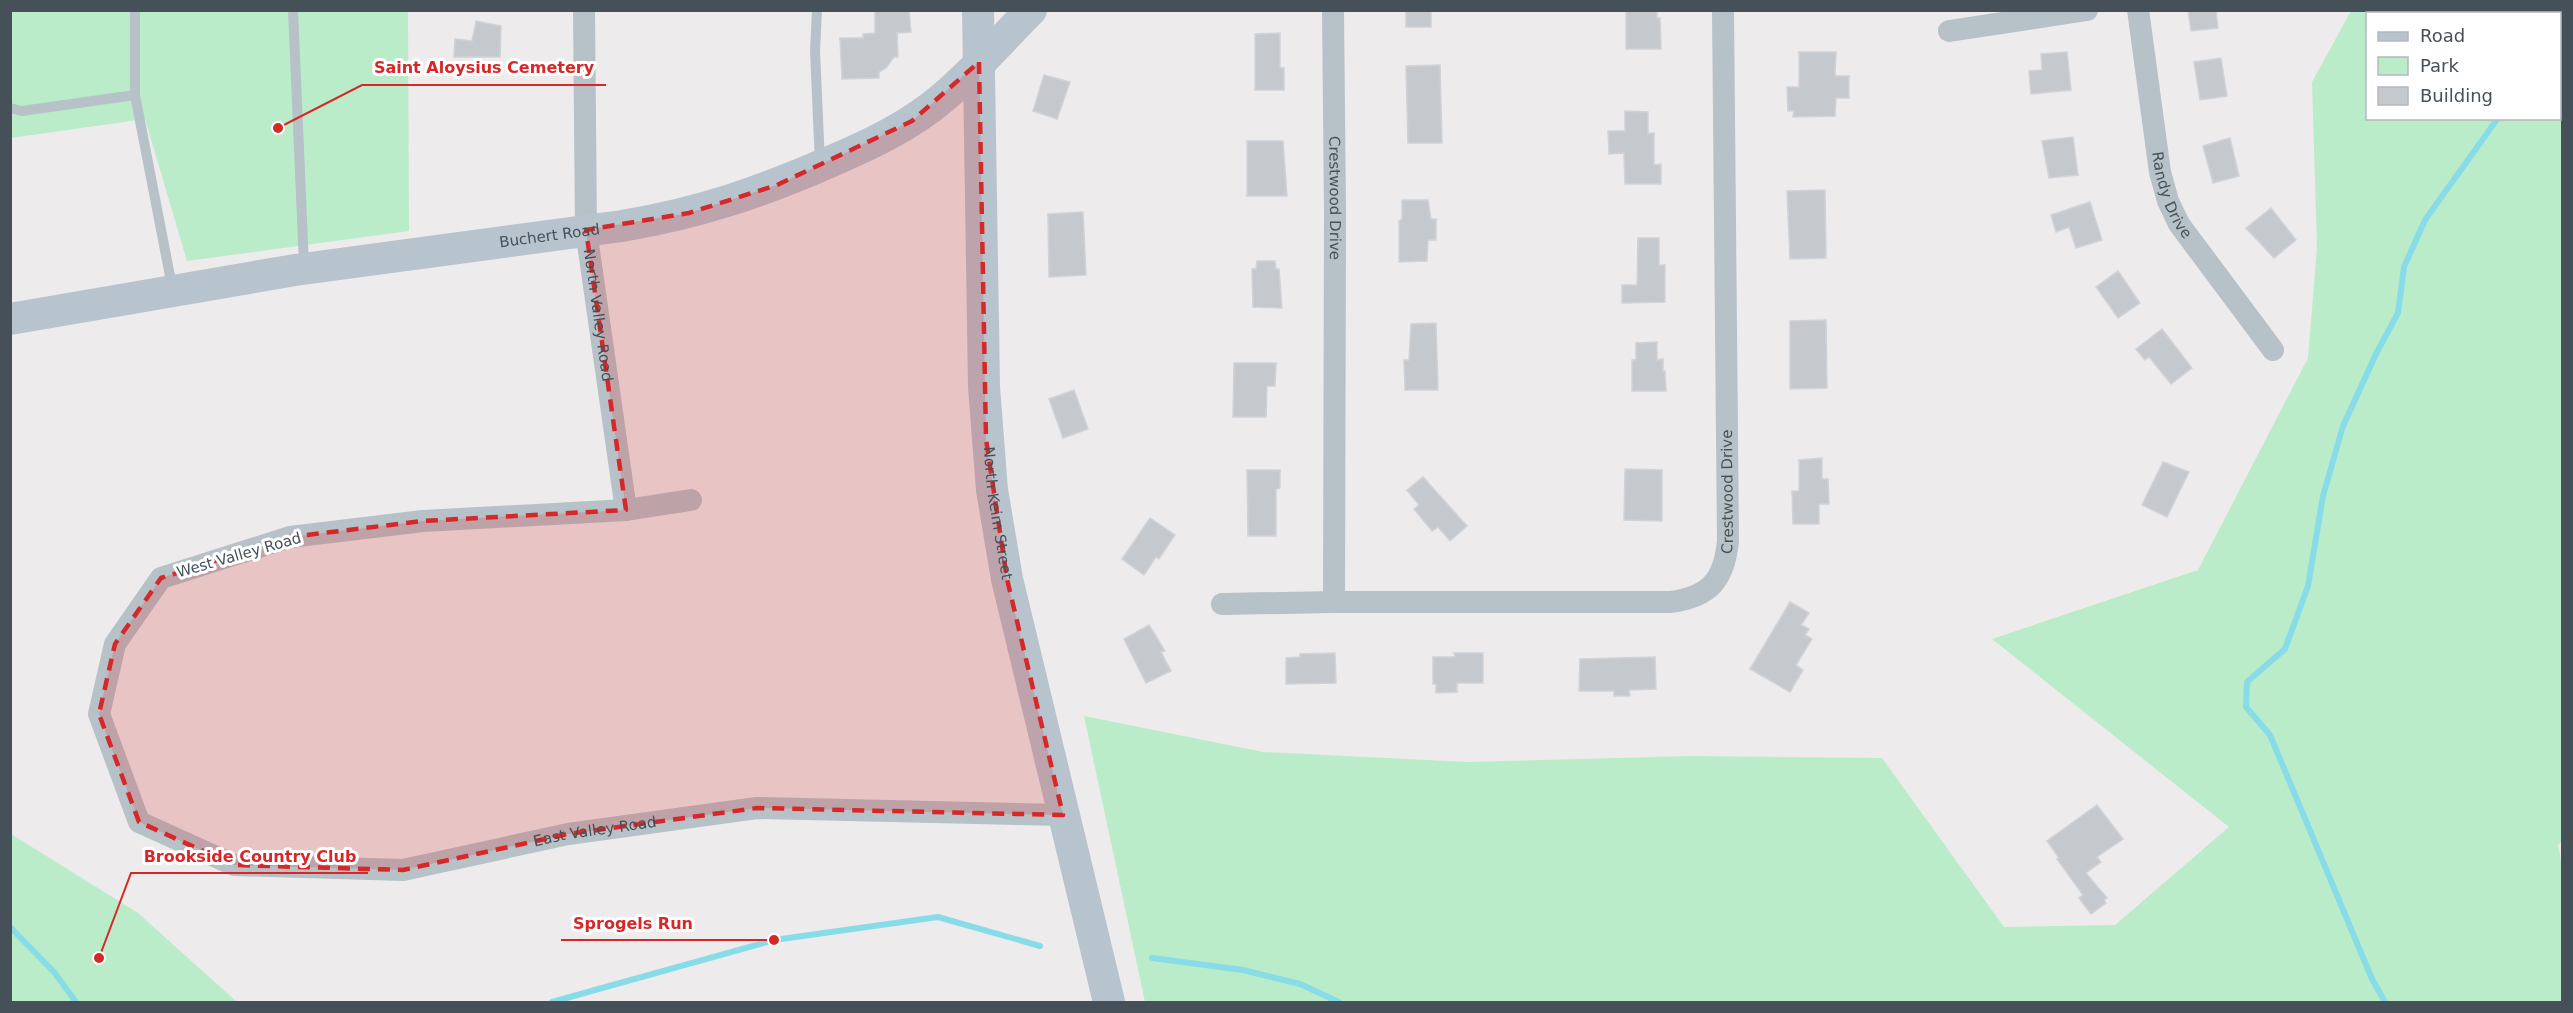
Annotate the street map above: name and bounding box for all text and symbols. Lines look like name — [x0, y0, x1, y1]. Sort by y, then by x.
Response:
legend — [2366, 12, 2561, 120]
text: Road — [2420, 25, 2465, 46]
callout: Saint Aloysius Cemetery — [362, 51, 606, 85]
text: Park — [2420, 55, 2459, 76]
text: Saint Aloysius Cemetery — [374, 58, 595, 77]
text: Building — [2420, 85, 2493, 106]
street label: Crestwood Drive — [1325, 136, 1344, 260]
street label: Randy Drive — [2148, 150, 2196, 242]
street label: Buchert Road — [498, 220, 601, 251]
street label: North Valley Road — [580, 248, 617, 383]
street label: Crestwood Drive — [1717, 429, 1737, 555]
street label: North Keim Street — [980, 446, 1016, 581]
street label: West Valley Road — [175, 529, 303, 581]
street label: East Valley Road — [532, 813, 658, 850]
callout: Brookside Country Club — [131, 839, 368, 873]
text: Brookside Country Club — [144, 847, 356, 866]
callout: Sprogels Run — [561, 906, 705, 940]
text: Sprogels Run — [573, 914, 693, 933]

